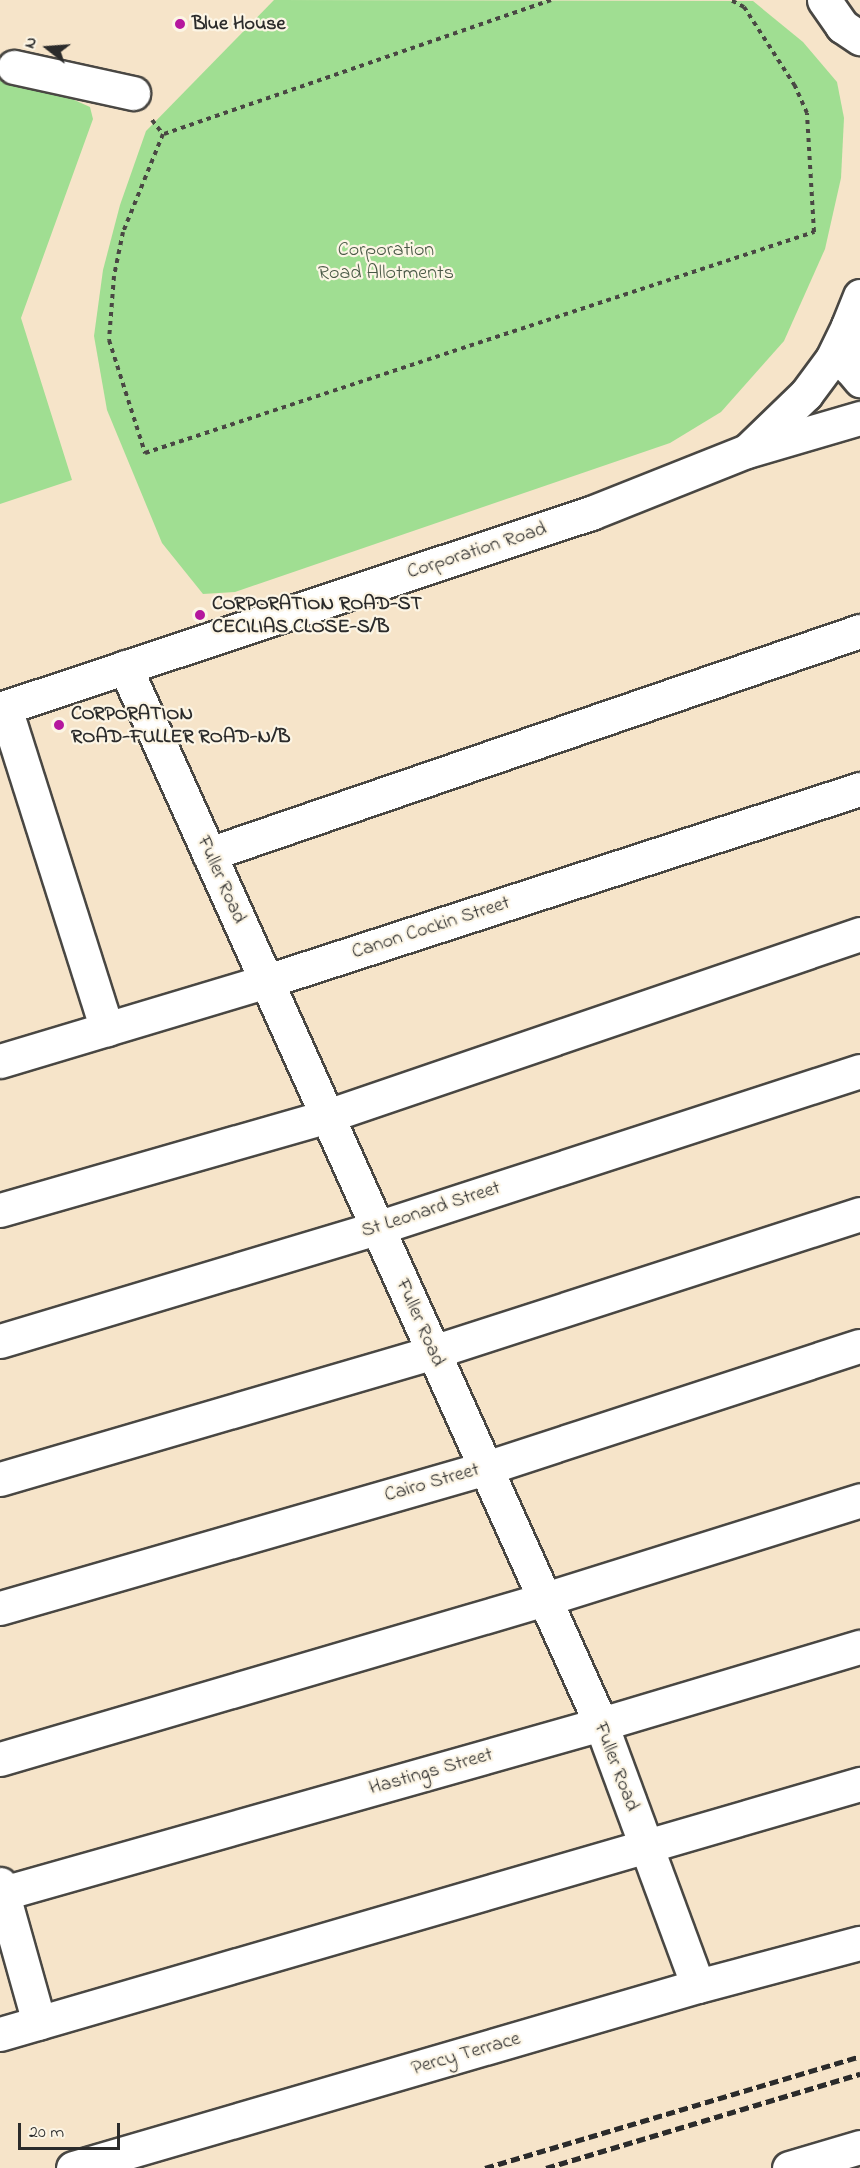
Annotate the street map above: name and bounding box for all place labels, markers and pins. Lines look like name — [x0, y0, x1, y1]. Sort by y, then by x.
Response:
place label: Blue House — [192, 12, 285, 36]
marker: Blue House — [173, 17, 187, 31]
place label: CORPORATION ROAD-ST CECILIAS CLOSE-S/B — [212, 592, 422, 639]
marker: CORPORATION ROAD-ST CECILIAS CLOSE-S/B — [193, 608, 207, 622]
place label: CORPORATION ROAD-FULLER ROAD-N/B — [71, 702, 291, 749]
marker: CORPORATION ROAD-FULLER ROAD-N/B — [52, 718, 66, 732]

